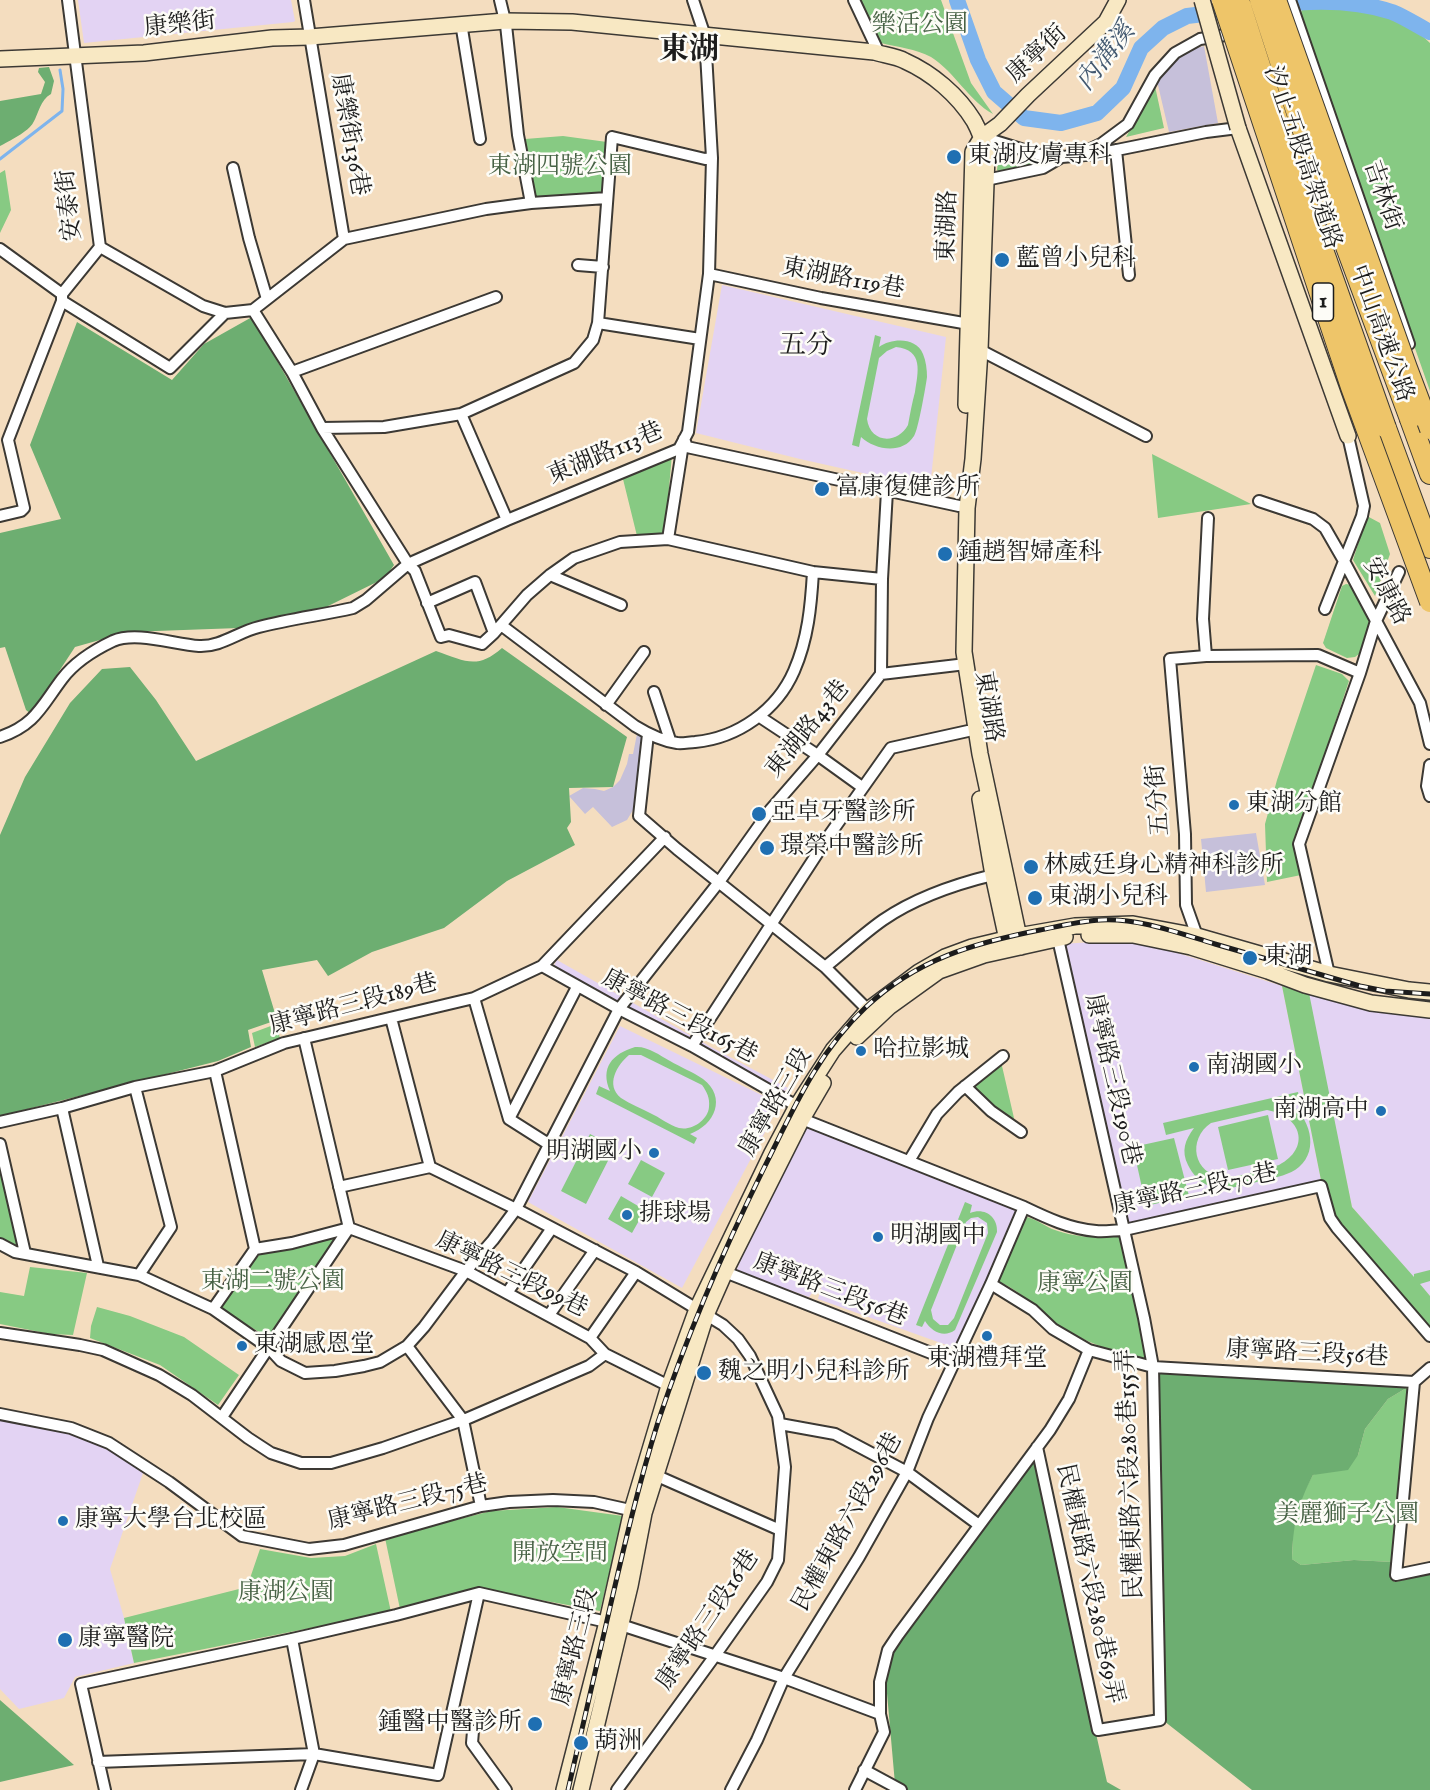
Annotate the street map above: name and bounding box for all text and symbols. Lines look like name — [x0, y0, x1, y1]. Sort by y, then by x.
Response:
street label: 康樂街 — [143, 8, 217, 44]
park label: 樂活公園 — [872, 12, 968, 40]
water label: 內溝溪 — [1071, 18, 1143, 98]
street label: 康寧街 — [1002, 20, 1074, 90]
district label: 東湖 — [659, 34, 719, 70]
street label: 汐止五股高架道路 — [1256, 63, 1346, 253]
street label: 康樂街136巷 — [323, 71, 373, 199]
place label: 東湖皮膚專科 — [968, 143, 1112, 171]
marker: 東湖皮膚專科 — [945, 148, 963, 166]
park label: 東湖四號公園 — [488, 154, 632, 182]
street label: 吉林街 — [1356, 157, 1406, 235]
street label: 安泰街 — [53, 168, 89, 242]
street label: 東湖路 — [933, 190, 965, 262]
place label: 藍曾小兒科 — [1016, 246, 1136, 274]
marker: 藍曾小兒科 — [993, 251, 1011, 269]
street label: 東湖路119巷 — [779, 254, 907, 306]
street label: 中山高速公路 — [1342, 261, 1418, 407]
road number: 1 — [1312, 283, 1334, 321]
district label: 五分 — [779, 331, 833, 363]
street label: 東湖路113巷 — [544, 418, 668, 492]
place label: 富康復健診所 — [836, 475, 980, 503]
marker: 富康復健診所 — [813, 480, 831, 498]
place label: 鍾趙智婦產科 — [958, 540, 1102, 568]
marker: 鍾趙智婦產科 — [936, 545, 954, 563]
street label: 安康路 — [1355, 553, 1415, 631]
street label: 東湖路 — [967, 669, 1007, 745]
street label: 東湖路43巷 — [761, 676, 857, 784]
street label: 五分街 — [1143, 763, 1177, 837]
place label: 東湖分館 — [1246, 791, 1342, 819]
marker: 東湖分館 — [1227, 798, 1241, 812]
place label: 亞卓牙醫診所 — [772, 800, 916, 828]
marker: 亞卓牙醫診所 — [750, 805, 768, 823]
place label: 璟榮中醫診所 — [780, 834, 924, 862]
marker: 璟榮中醫診所 — [758, 839, 776, 857]
place label: 林威廷身心精神科診所 — [1044, 853, 1284, 881]
marker: 林威廷身心精神科診所 — [1022, 858, 1040, 876]
place label: 東湖小兒科 — [1048, 884, 1168, 912]
marker: 東湖小兒科 — [1026, 889, 1044, 907]
place label: 東湖 — [1264, 944, 1312, 972]
marker: 東湖 — [1241, 949, 1259, 967]
street label: 康寧路三段165巷 — [596, 965, 762, 1071]
street label: 康寧路三段189巷 — [267, 970, 441, 1042]
street label: 康寧路三段190巷 — [1077, 991, 1145, 1169]
place label: 哈拉影城 — [873, 1037, 969, 1065]
street label: 康寧路三段 — [735, 1044, 819, 1162]
marker: 哈拉影城 — [854, 1044, 868, 1058]
place label: 南湖國小 — [1206, 1053, 1302, 1081]
marker: 南湖國小 — [1187, 1060, 1201, 1074]
place label: 南湖高中 — [1273, 1097, 1369, 1125]
marker: 南湖高中 — [1374, 1104, 1388, 1118]
place label: 明湖國小 — [546, 1139, 642, 1167]
marker: 明湖國小 — [647, 1146, 661, 1160]
street label: 康寧路三段70巷 — [1110, 1160, 1280, 1222]
place label: 排球場 — [639, 1201, 711, 1229]
marker: 排球場 — [620, 1208, 634, 1222]
place label: 明湖國中 — [890, 1223, 986, 1251]
street label: 康寧路三段99巷 — [431, 1227, 591, 1325]
marker: 明湖國中 — [871, 1230, 885, 1244]
street label: 康寧路三段56巷 — [749, 1248, 911, 1334]
park label: 東湖二號公園 — [201, 1269, 345, 1297]
park label: 康寧公園 — [1037, 1271, 1133, 1299]
marker: 東湖禮拜堂 — [980, 1329, 994, 1343]
place label: 東湖感恩堂 — [254, 1332, 374, 1360]
street label: 康寧路三段56巷 — [1225, 1336, 1389, 1374]
marker: 東湖感恩堂 — [235, 1339, 249, 1353]
place label: 東湖禮拜堂 — [927, 1346, 1047, 1374]
street label: 民權東路六段280巷155弄 — [1113, 1348, 1151, 1600]
place label: 魏之明小兒科診所 — [718, 1359, 910, 1387]
marker: 魏之明小兒科診所 — [695, 1364, 713, 1382]
street label: 民權東路六段296巷 — [788, 1429, 910, 1617]
street label: 民權東路六段280巷69弄 — [1048, 1461, 1128, 1707]
street label: 康寧路三段75巷 — [325, 1470, 491, 1538]
park label: 美麗獅子公圜 — [1275, 1502, 1419, 1530]
place label: 康寧大學台北校區 — [75, 1507, 267, 1535]
marker: 康寧大學台北校區 — [56, 1514, 70, 1528]
park label: 開放空間 — [512, 1541, 608, 1569]
street label: 康寧路三段16巷 — [651, 1545, 767, 1697]
park label: 康湖公園 — [238, 1580, 334, 1608]
street label: 康寧路三段 — [549, 1585, 605, 1709]
place label: 康寧醫院 — [78, 1626, 174, 1654]
marker: 康寧醫院 — [56, 1631, 74, 1649]
place label: 鍾醫中醫診所 — [378, 1710, 522, 1738]
marker: 鍾醫中醫診所 — [526, 1715, 544, 1733]
place label: 葫洲 — [594, 1729, 642, 1757]
marker: 葫洲 — [572, 1734, 590, 1752]

